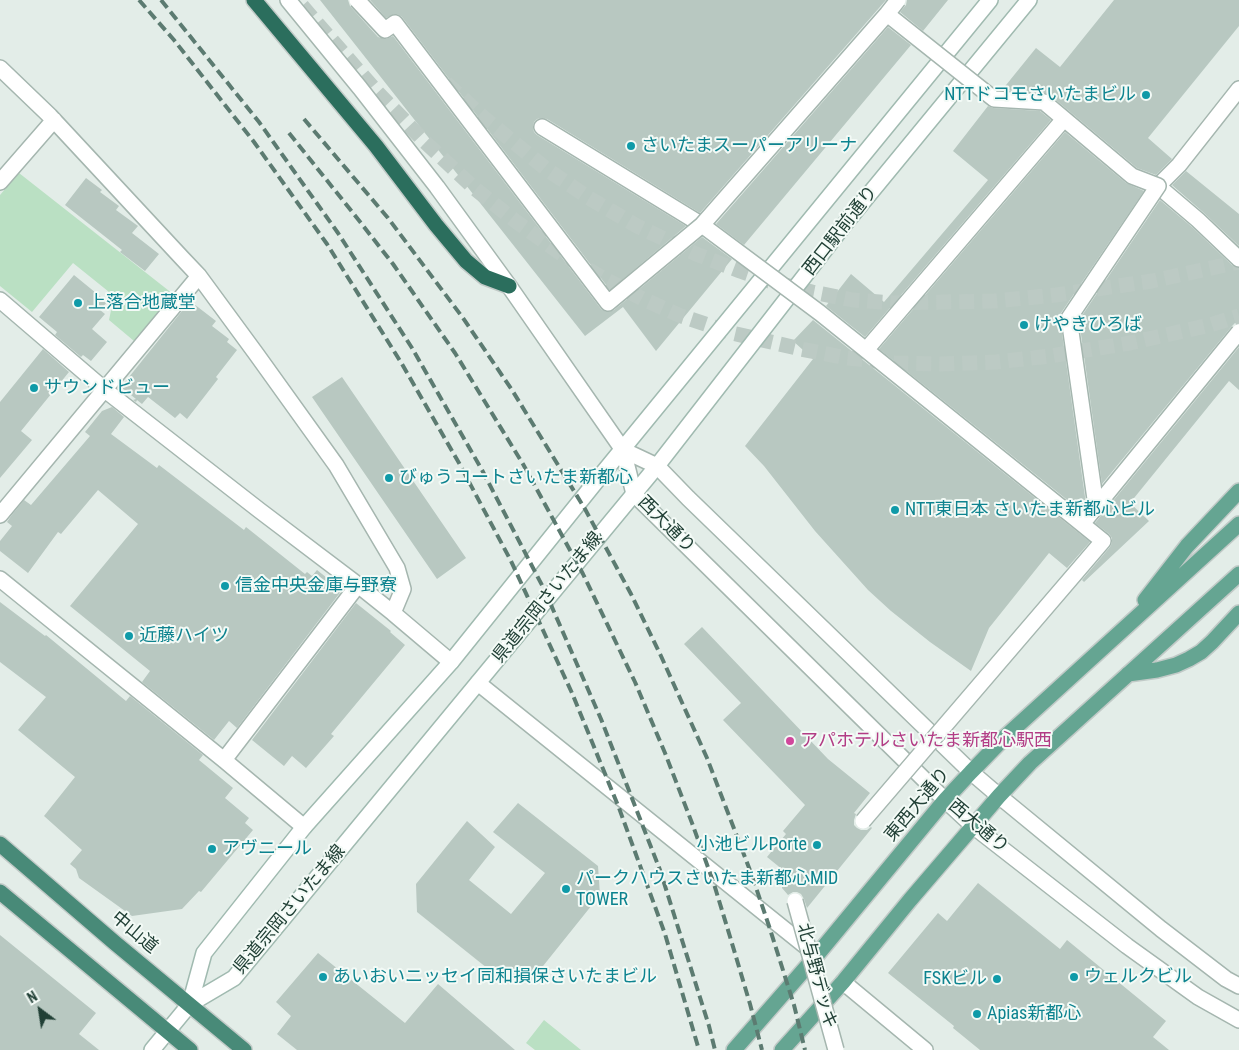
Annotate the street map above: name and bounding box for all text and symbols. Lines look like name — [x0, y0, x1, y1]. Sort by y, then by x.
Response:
place label: NTTドコモさいたまビル — [944, 84, 1136, 106]
marker: NTTドコモさいたまビル — [1140, 89, 1152, 101]
place label: さいたまスーパーアリーナ — [641, 135, 857, 157]
marker: さいたまスーパーアリーナ — [625, 140, 637, 152]
street label: 西口駅前通り — [799, 182, 883, 280]
place label: 上落合地蔵堂 — [88, 292, 196, 314]
marker: 上落合地蔵堂 — [72, 297, 84, 309]
place label: けやきひろば — [1034, 314, 1142, 336]
marker: けやきひろば — [1018, 319, 1030, 331]
place label: サウンドビュー — [44, 377, 170, 399]
marker: サウンドビュー — [28, 382, 40, 394]
place label: びゅうコートさいたま新都心 — [399, 467, 633, 489]
marker: びゅうコートさいたま新都心 — [383, 472, 395, 484]
street label: 西大通り — [633, 492, 699, 558]
place label: NTT東日本 さいたま新都心ビル — [905, 499, 1155, 521]
marker: NTT東日本 さいたま新都心ビル — [889, 504, 901, 516]
street label: 県道宗岡さいたま線 — [489, 528, 607, 668]
place label: 信金中央金庫与野寮 — [235, 575, 397, 597]
marker: 信金中央金庫与野寮 — [219, 580, 231, 592]
place label: 近藤ハイツ — [139, 625, 229, 647]
marker: 近藤ハイツ — [123, 630, 135, 642]
place label: アパホテルさいたま新都心駅西 — [800, 730, 1052, 752]
marker: アパホテルさいたま新都心駅西 — [784, 735, 796, 747]
street label: 東西大通り — [881, 764, 955, 846]
street label: 西大通り — [943, 796, 1013, 858]
place label: 小池ビルPorte — [696, 834, 807, 856]
place label: アヴニール — [222, 838, 312, 860]
marker: 小池ビルPorte — [811, 839, 823, 851]
street label: 県道宗岡さいたま線 — [230, 841, 350, 979]
marker: アヴニール — [206, 843, 218, 855]
place label: パークハウスさいたま新都心MID TOWER — [576, 868, 838, 911]
marker: パークハウスさいたま新都心MID TOWER — [560, 883, 572, 895]
street label: 中山道 — [106, 907, 162, 959]
street label: 北与野デッキ — [792, 921, 840, 1031]
place label: あいおいニッセイ同和損保さいたまビル — [333, 966, 657, 988]
place label: ウェルクビル — [1084, 966, 1192, 988]
place label: FSKビル — [923, 968, 987, 990]
marker: あいおいニッセイ同和損保さいたまビル — [317, 971, 329, 983]
marker: ウェルクビル — [1068, 971, 1080, 983]
marker: FSKビル — [991, 973, 1003, 985]
north arrow — [15, 985, 65, 1035]
text: N — [24, 988, 40, 1006]
place label: Apias新都心 — [987, 1003, 1081, 1025]
marker: Apias新都心 — [971, 1008, 983, 1020]

